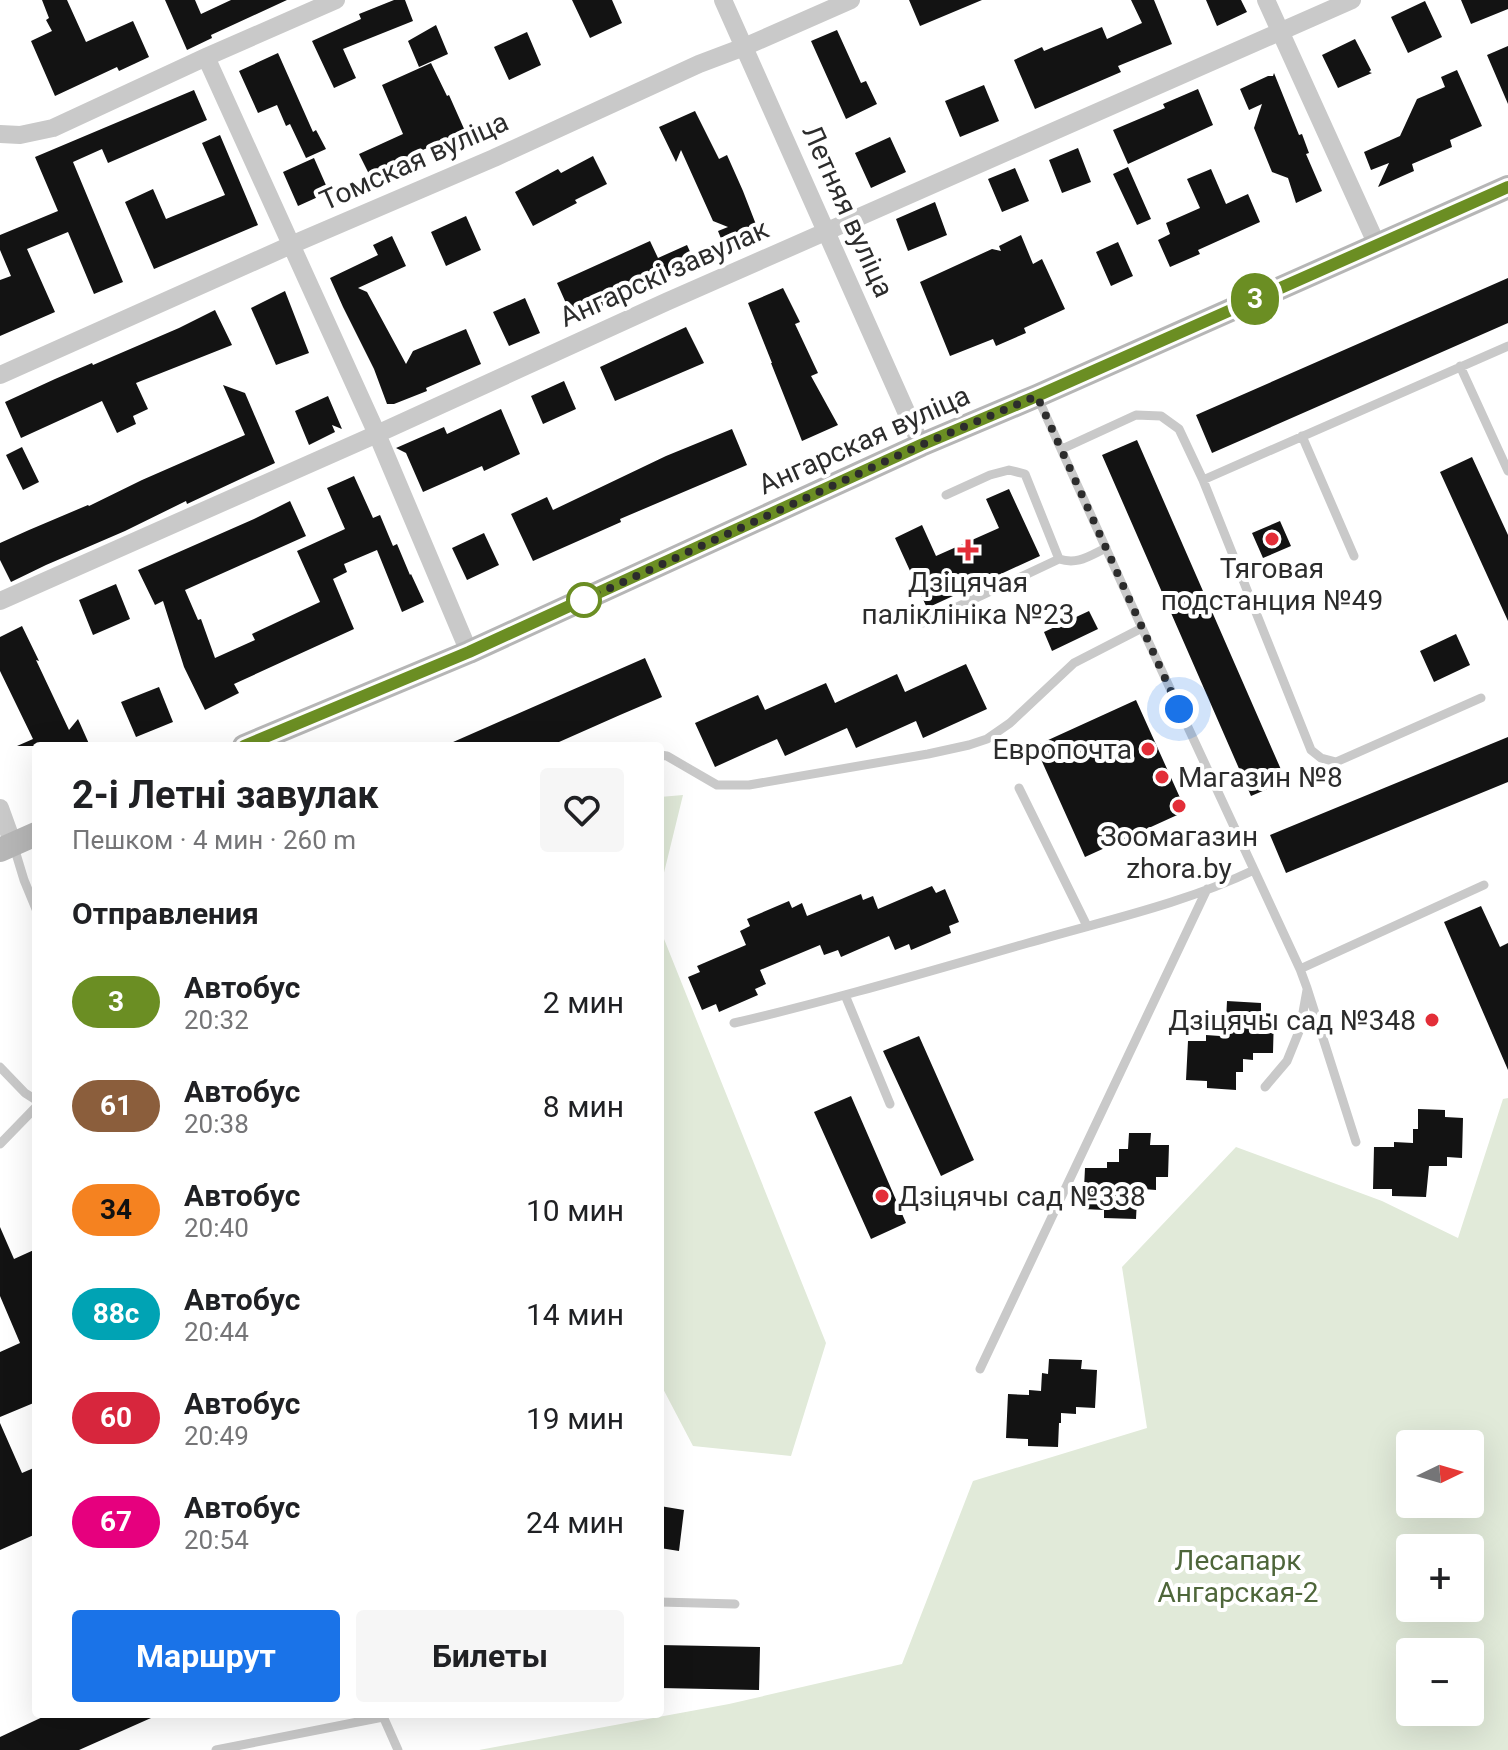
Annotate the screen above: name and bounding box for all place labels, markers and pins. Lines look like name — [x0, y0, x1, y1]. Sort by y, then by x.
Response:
marker: Тяговая подстанция №49 — [1263, 530, 1281, 548]
marker: Дзіцячая паліклініка №23 — [957, 539, 979, 561]
place label: Тяговая подстанция №49 — [1161, 552, 1383, 617]
place label: Дзіцячая паліклініка №23 — [861, 566, 1075, 631]
unlabelled marker — [567, 583, 601, 617]
place label: Европочта — [993, 733, 1132, 766]
marker: Европочта — [1139, 740, 1157, 758]
place label: Магазин №8 — [1178, 761, 1343, 794]
marker: Магазин №8 — [1153, 768, 1171, 786]
marker: Зоомагазин zhora.by — [1170, 797, 1188, 815]
place label: Зоомагазин zhora.by — [1100, 820, 1258, 885]
place label: Дзіцячы сад №348 — [1168, 1004, 1416, 1037]
marker: Дзіцячы сад №348 — [1423, 1011, 1441, 1029]
place label: Дзіцячы сад №338 — [898, 1180, 1146, 1213]
marker: Дзіцячы сад №338 — [873, 1187, 891, 1205]

